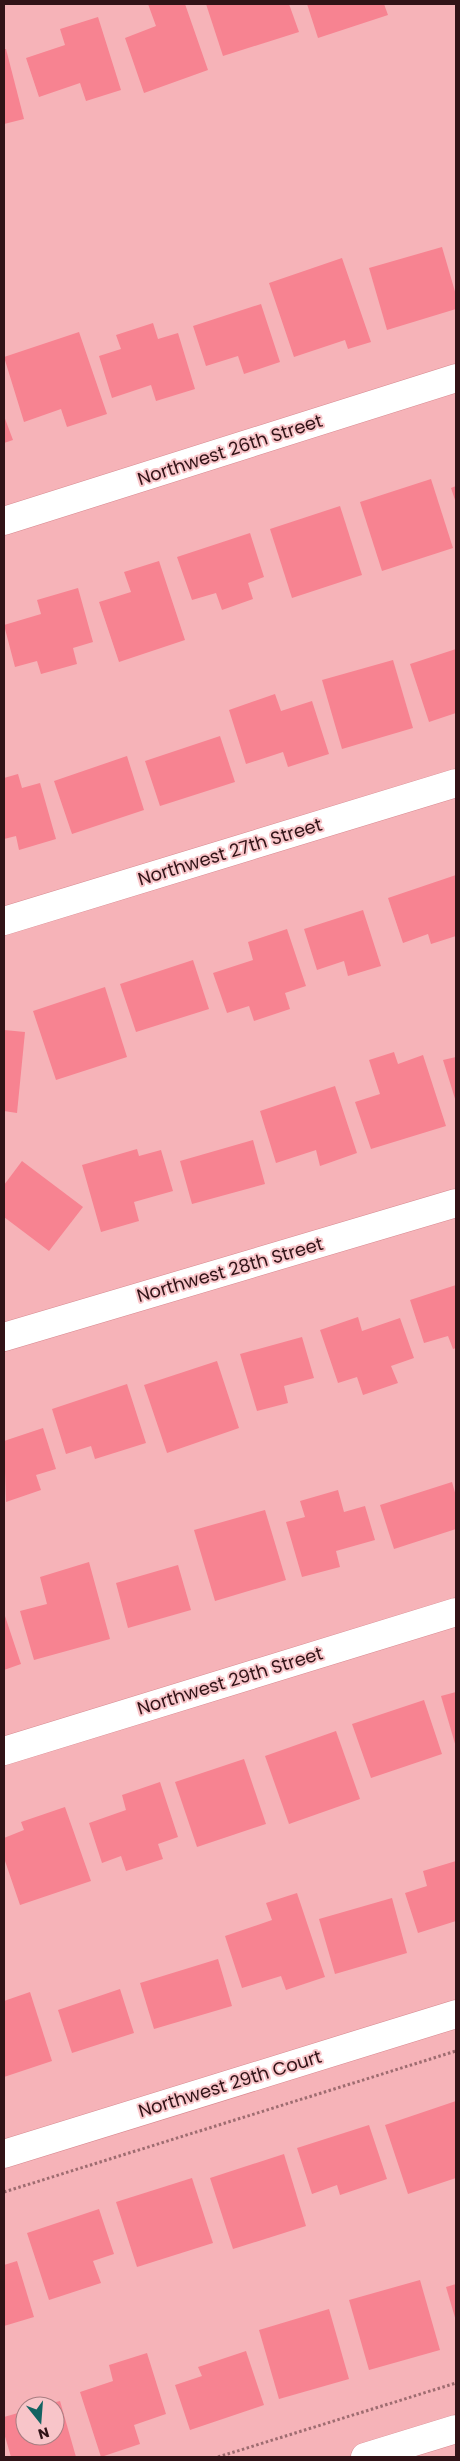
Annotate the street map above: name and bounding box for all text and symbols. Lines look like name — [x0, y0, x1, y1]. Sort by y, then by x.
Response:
street label: Northwest 26th Street — [134, 408, 325, 491]
street label: Northwest 27th Street — [135, 812, 325, 891]
street label: Northwest 28th Street — [134, 1231, 326, 1308]
street label: Northwest 29th Street — [134, 1640, 326, 1721]
street label: Northwest 29th Court — [135, 2044, 325, 2123]
north arrow — [15, 2396, 65, 2446]
text: N — [36, 2422, 52, 2445]

